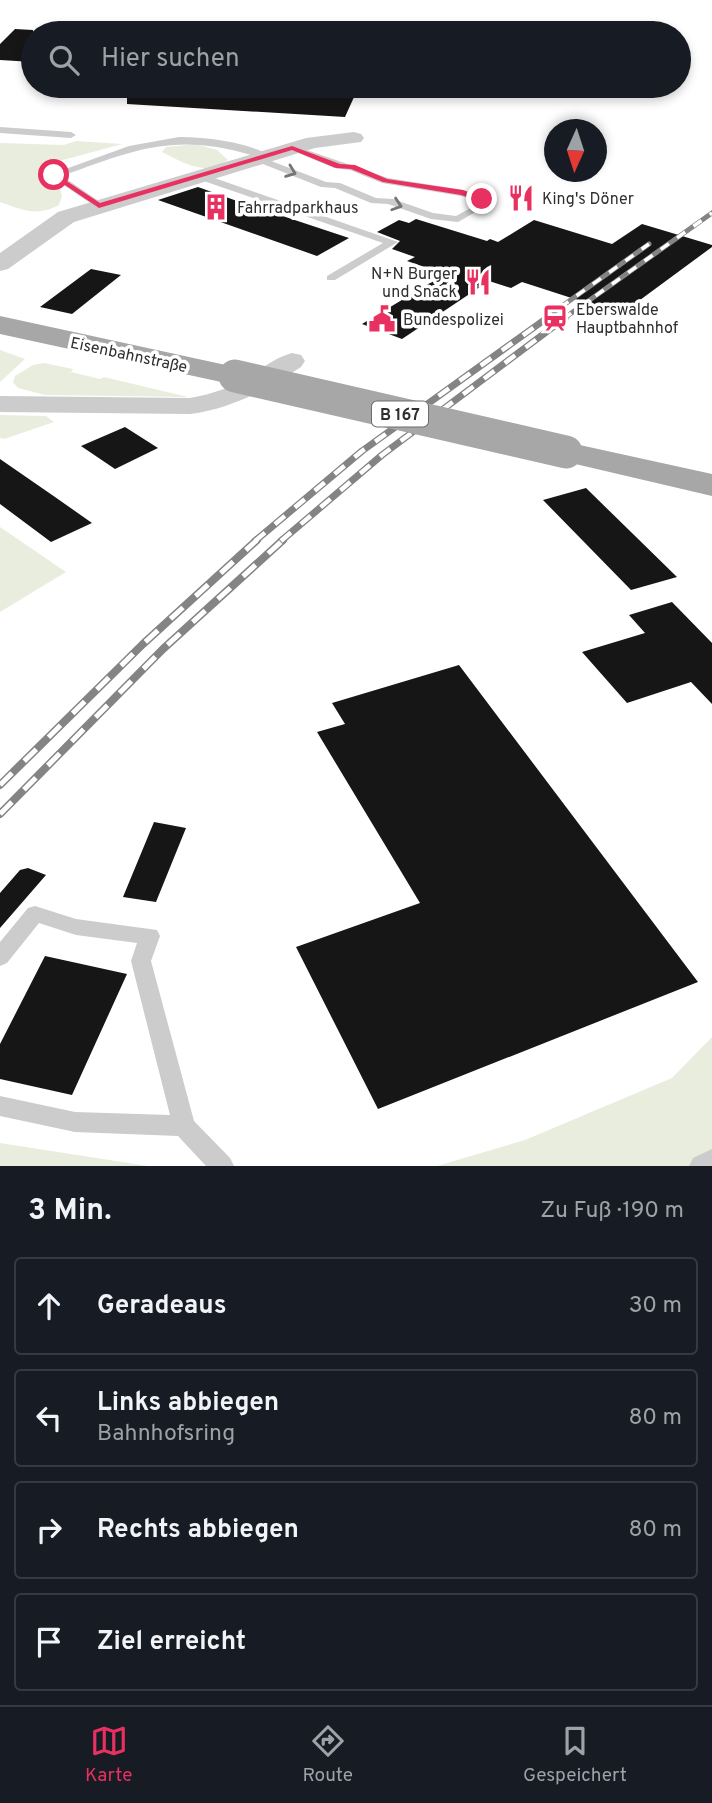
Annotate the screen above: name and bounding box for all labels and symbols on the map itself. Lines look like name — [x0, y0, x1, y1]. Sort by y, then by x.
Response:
north arrow — [544, 119, 607, 182]
route start — [38, 159, 69, 190]
one-way arrow — [284, 163, 296, 177]
route end — [466, 183, 497, 214]
restaurant icon: King's Döner — [506, 183, 536, 213]
place label: King's Döner — [542, 190, 634, 210]
building icon: Fahrradparkhaus — [201, 192, 231, 222]
one-way arrow — [391, 197, 403, 211]
place label: Fahrradparkhaus — [237, 199, 359, 219]
place label: N+N Burger und Snack — [371, 265, 457, 303]
restaurant icon: N+N Burger und Snack — [463, 267, 493, 297]
place label: Eberswalde Hauptbahnhof — [576, 301, 679, 339]
station icon: Eberswalde Hauptbahnhof — [540, 303, 570, 333]
public building icon: Bundespolizei — [367, 304, 397, 334]
place label: Bundespolizei — [403, 311, 504, 331]
street label: Eisenbahnstraße — [68, 334, 189, 378]
road number: B 167 — [372, 402, 428, 426]

